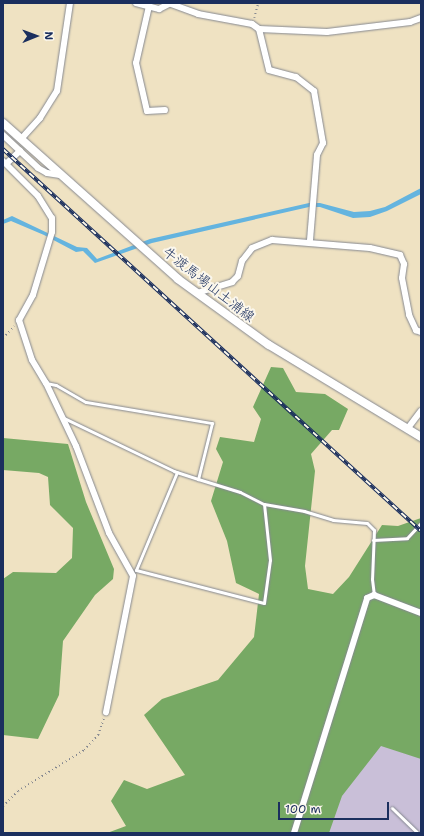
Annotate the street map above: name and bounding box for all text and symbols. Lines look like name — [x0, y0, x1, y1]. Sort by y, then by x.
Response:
north arrow — [16, 16, 56, 56]
text: N — [41, 31, 56, 40]
street label: 牛渡馬場山土浦線 — [160, 243, 258, 325]
scale bar — [280, 794, 391, 820]
text: 100 m — [285, 801, 321, 817]

